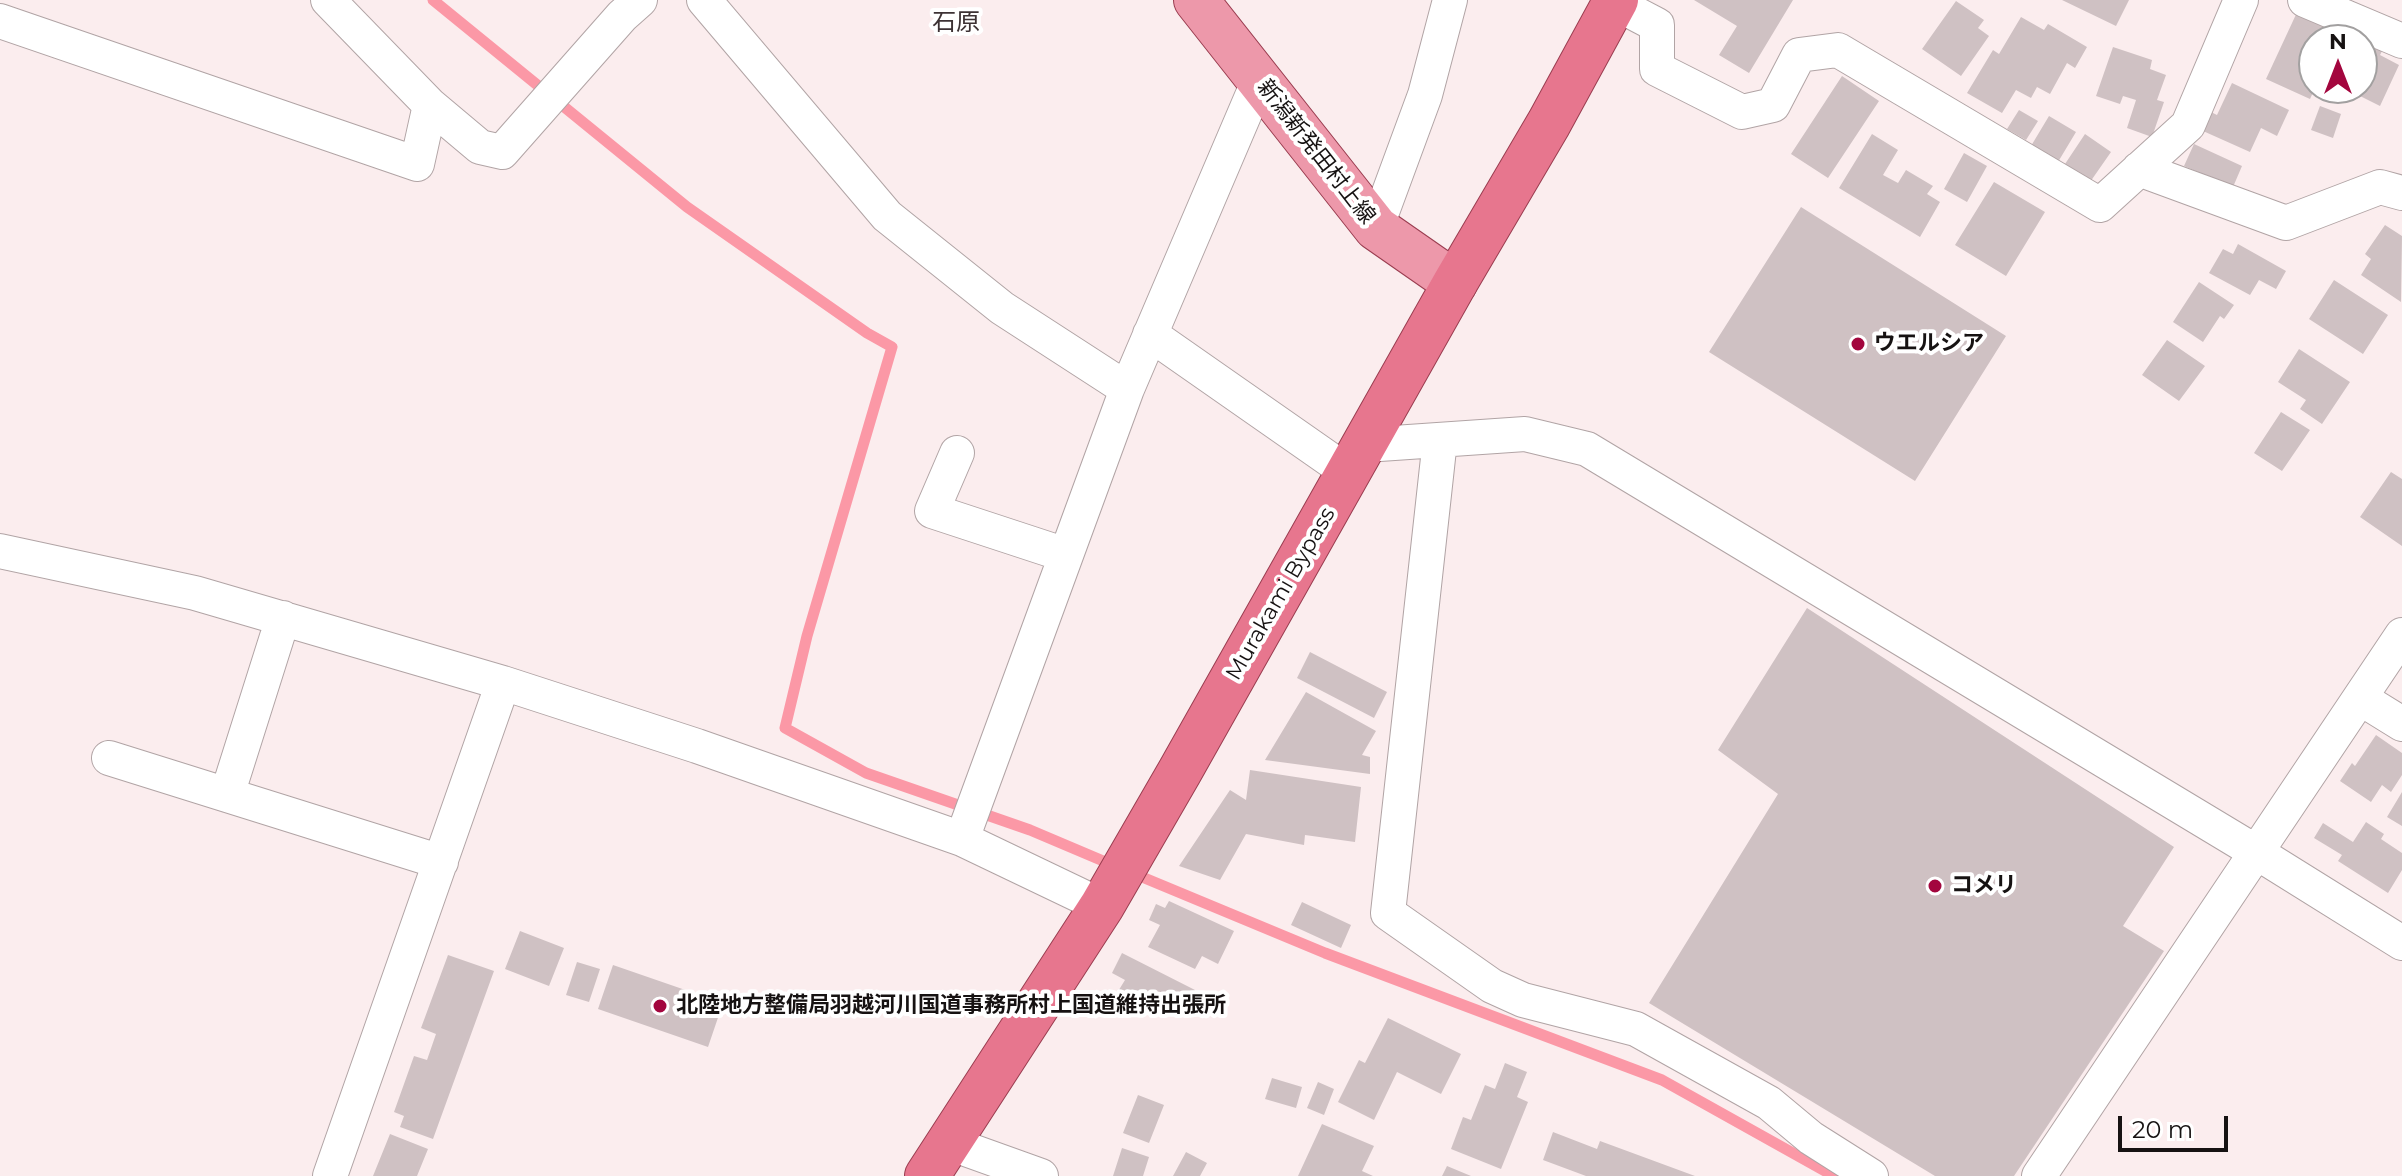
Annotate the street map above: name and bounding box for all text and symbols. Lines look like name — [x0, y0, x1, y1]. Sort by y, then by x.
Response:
district label: 石原 — [932, 9, 980, 37]
north arrow — [2298, 24, 2378, 104]
text: N — [2329, 28, 2347, 55]
street label: 新潟新発田村上線 — [1251, 75, 1381, 229]
place label: ウエルシア — [1874, 331, 1984, 357]
marker: ウエルシア — [1849, 335, 1867, 353]
street label: Murakami Bypass — [1221, 503, 1341, 685]
place label: コメリ — [1951, 873, 2017, 899]
marker: コメリ — [1926, 877, 1944, 895]
place label: 北陸地方整備局羽越河川国道事務所村上国道維持出張所 — [676, 993, 1226, 1019]
marker: 北陸地方整備局羽越河川国道事務所村上国道維持出張所 — [651, 997, 669, 1015]
scale bar — [2122, 1100, 2232, 1150]
text: 20 m — [2132, 1115, 2193, 1144]

